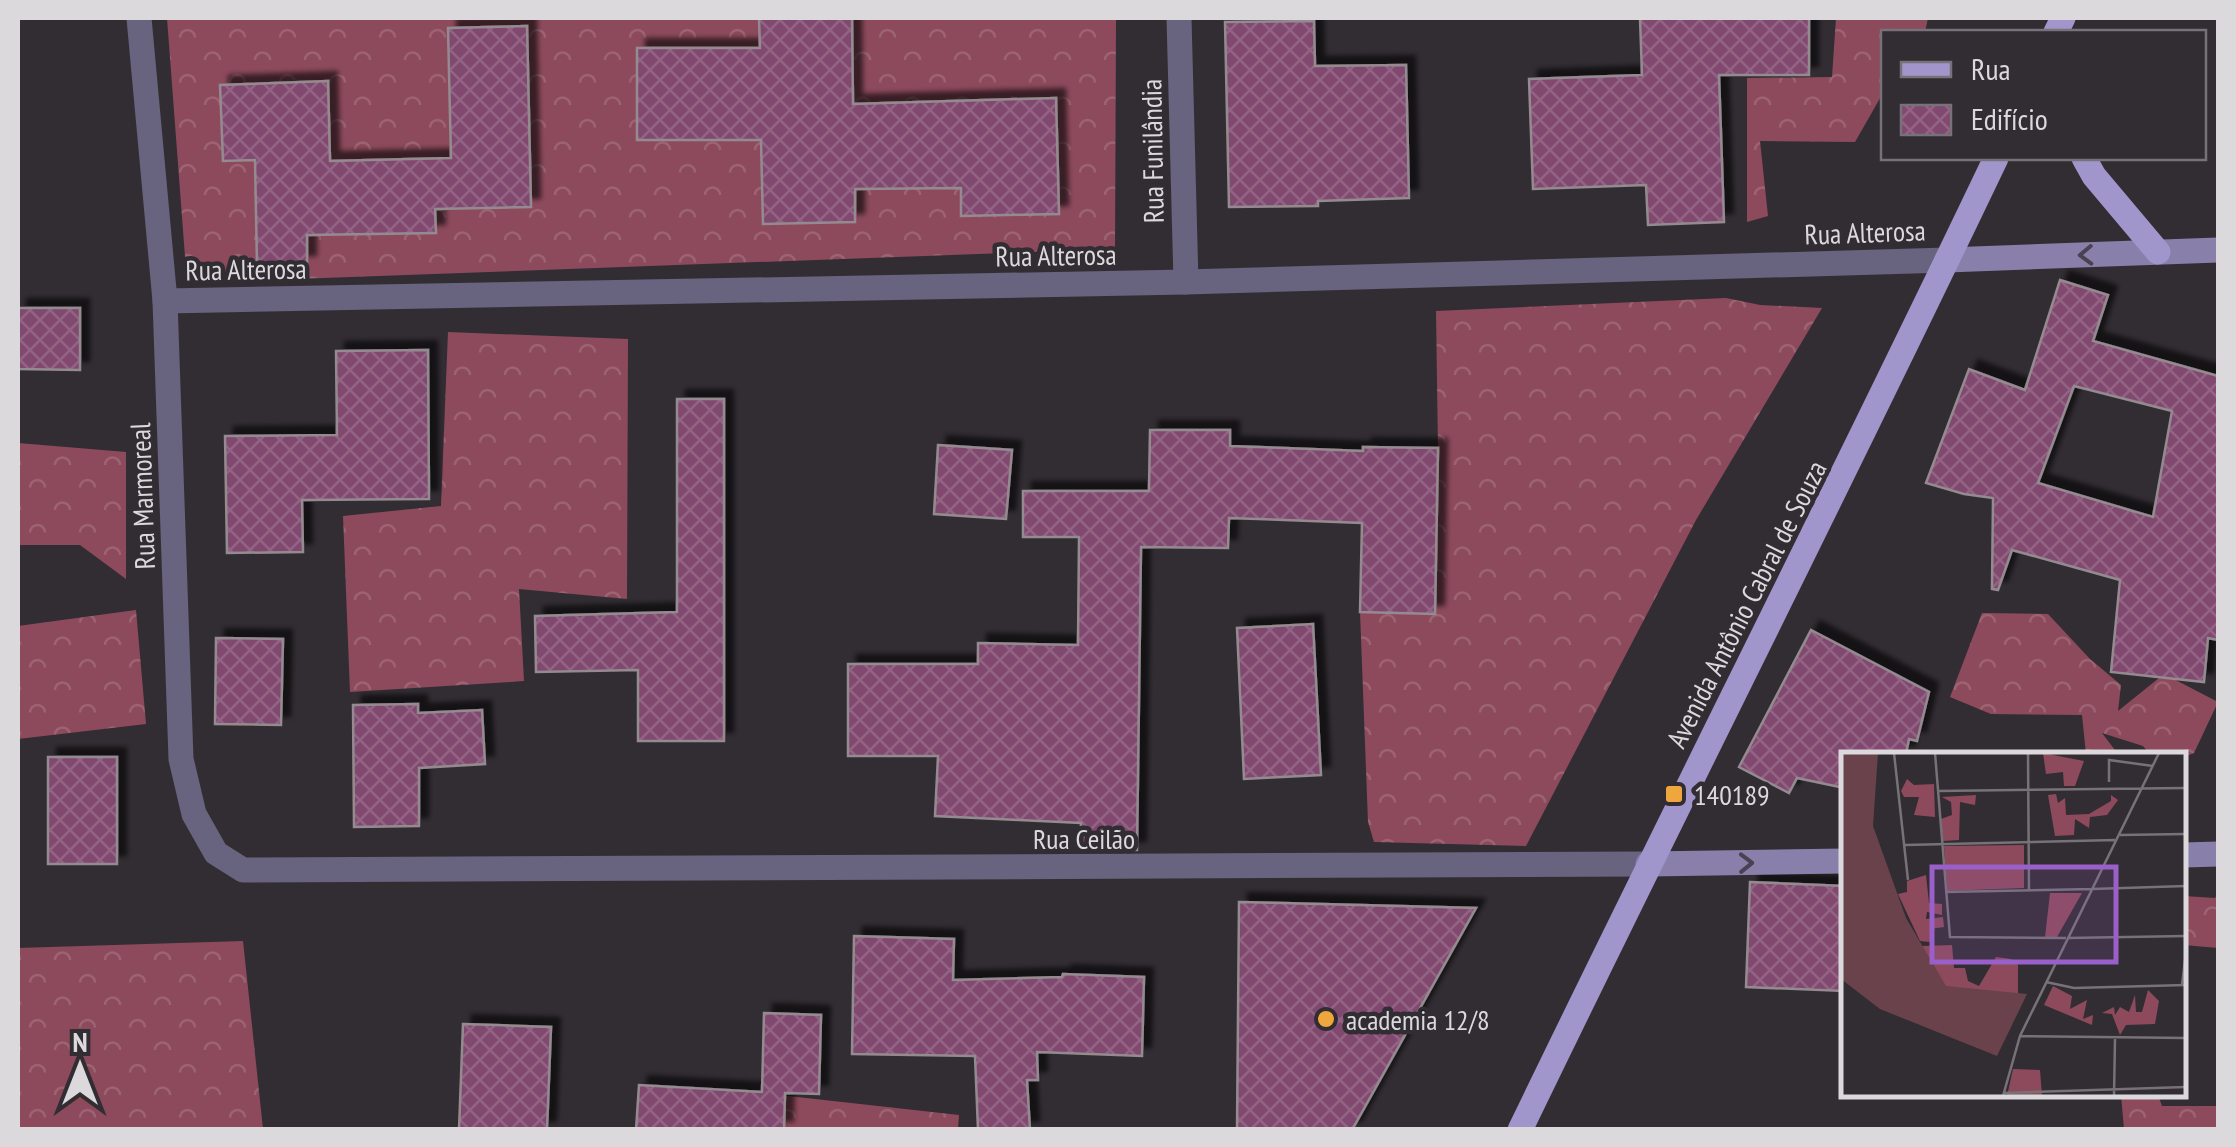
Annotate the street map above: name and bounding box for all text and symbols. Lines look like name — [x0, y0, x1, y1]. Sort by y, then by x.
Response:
legend — [1881, 30, 2206, 160]
text: Rua — [1971, 49, 2010, 88]
street label: Rua Funilândia — [1132, 79, 1172, 223]
text: Edifício — [1971, 99, 2048, 138]
street label: Rua Alterosa — [1804, 211, 1926, 253]
street label: Rua Alterosa — [995, 235, 1117, 275]
one-way arrow — [2078, 244, 2094, 265]
street label: Rua Alterosa — [185, 249, 307, 289]
street label: Rua Marmoreal — [121, 422, 163, 570]
street label: Avenida Antônio Cabral de Souza — [1657, 454, 1835, 754]
inset map — [1841, 752, 2186, 1097]
place label: 140189 — [1694, 776, 1770, 813]
marker: 140189 — [1663, 783, 1685, 805]
street label: Rua Ceilão — [1033, 820, 1135, 857]
one-way arrow — [1738, 852, 1754, 873]
place label: academia 12/8 — [1346, 1001, 1490, 1038]
marker: academia 12/8 — [1315, 1008, 1337, 1030]
north arrow — [30, 1017, 130, 1117]
text: N — [72, 1023, 88, 1060]

